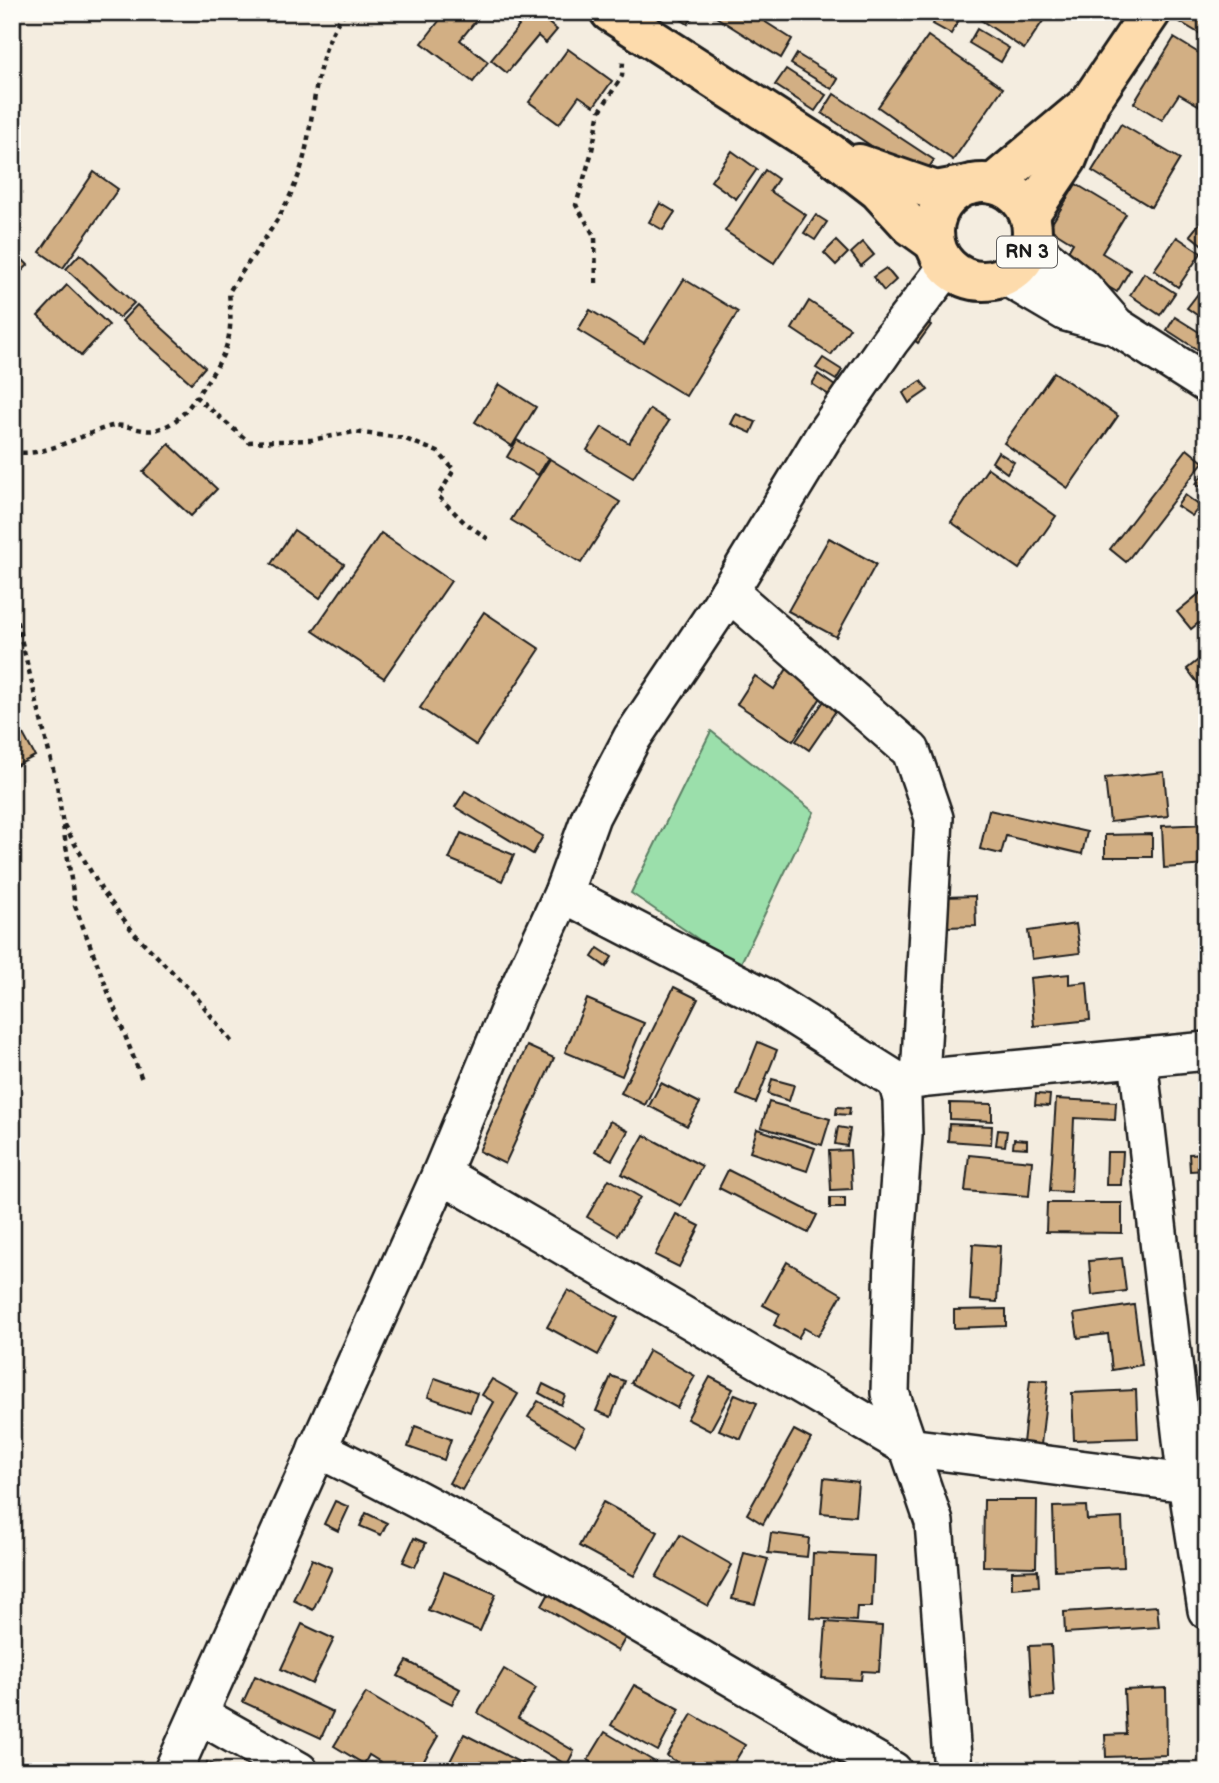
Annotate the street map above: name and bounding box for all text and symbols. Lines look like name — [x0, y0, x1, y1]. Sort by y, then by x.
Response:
road number: RN 3 — [997, 236, 1057, 268]

